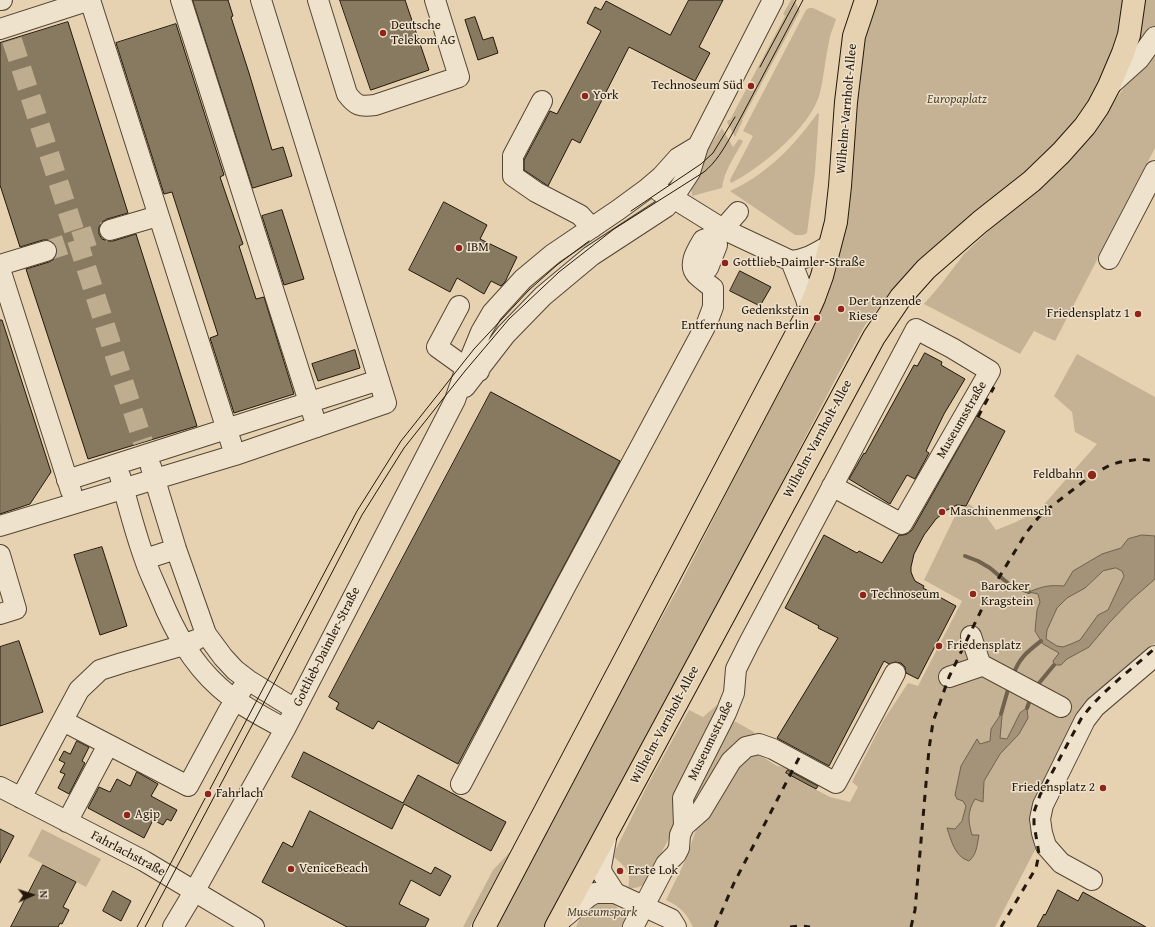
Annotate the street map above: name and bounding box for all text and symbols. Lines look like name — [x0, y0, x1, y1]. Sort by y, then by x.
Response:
place label: Deutsche Telekom AG — [391, 18, 455, 49]
marker: Deutsche Telekom AG — [378, 28, 388, 38]
street label: Wilhelm-Varnholt-Allee — [834, 43, 860, 175]
place label: Technoseum Süd — [651, 78, 743, 94]
marker: Technoseum Süd — [746, 81, 756, 91]
place label: York — [593, 88, 619, 104]
marker: York — [580, 91, 590, 101]
park label: Europaplatz — [927, 92, 987, 108]
place label: IBM — [467, 240, 489, 256]
marker: IBM — [454, 243, 464, 253]
place label: Gottlieb-Daimler-Straße — [733, 255, 865, 271]
marker: Gottlieb-Daimler-Straße — [720, 258, 730, 268]
place label: Der tanzende Riese — [849, 294, 921, 325]
place label: Gedenkstein Entfernung nach Berlin — [681, 303, 809, 334]
marker: Der tanzende Riese — [836, 304, 846, 314]
place label: Friedensplatz 1 — [1047, 306, 1130, 322]
marker: Friedensplatz 1 — [1133, 309, 1143, 319]
marker: Gedenkstein Entfernung nach Berlin — [812, 313, 822, 323]
street label: Wilhelm-Varnholt-Allee — [780, 377, 856, 501]
street label: Museumsstraße — [934, 379, 990, 461]
place label: Feldbahn — [1033, 467, 1083, 483]
marker: Feldbahn — [1086, 469, 1098, 481]
place label: Maschinenmensch — [950, 504, 1051, 520]
marker: Maschinenmensch — [937, 507, 947, 517]
place label: Barocker Kragstein — [981, 579, 1033, 610]
street label: Gottlieb-Daimler-Straße — [290, 585, 364, 709]
place label: Technoseum — [871, 587, 940, 603]
marker: Barocker Kragstein — [968, 589, 978, 599]
marker: Technoseum — [858, 590, 868, 600]
place label: Friedensplatz — [947, 638, 1021, 654]
marker: Friedensplatz — [934, 641, 944, 651]
street label: Wilhelm-Varnholt-Allee — [627, 663, 703, 787]
street label: Museumsstraße — [685, 699, 737, 783]
place label: Friedensplatz 2 — [1012, 780, 1095, 796]
marker: Friedensplatz 2 — [1098, 783, 1108, 793]
place label: Fahrlach — [216, 786, 263, 802]
marker: Fahrlach — [203, 789, 213, 799]
place label: Agip — [135, 807, 160, 823]
marker: Agip — [122, 810, 132, 820]
street label: Fahrlachstraße — [88, 828, 168, 880]
place label: VeniceBeach — [299, 861, 368, 877]
place label: Erste Lok — [628, 863, 678, 879]
marker: VeniceBeach — [286, 864, 296, 874]
marker: Erste Lok — [615, 866, 625, 876]
north arrow — [12, 875, 52, 915]
text: N — [36, 890, 52, 898]
park label: Museumspark — [567, 905, 637, 921]

